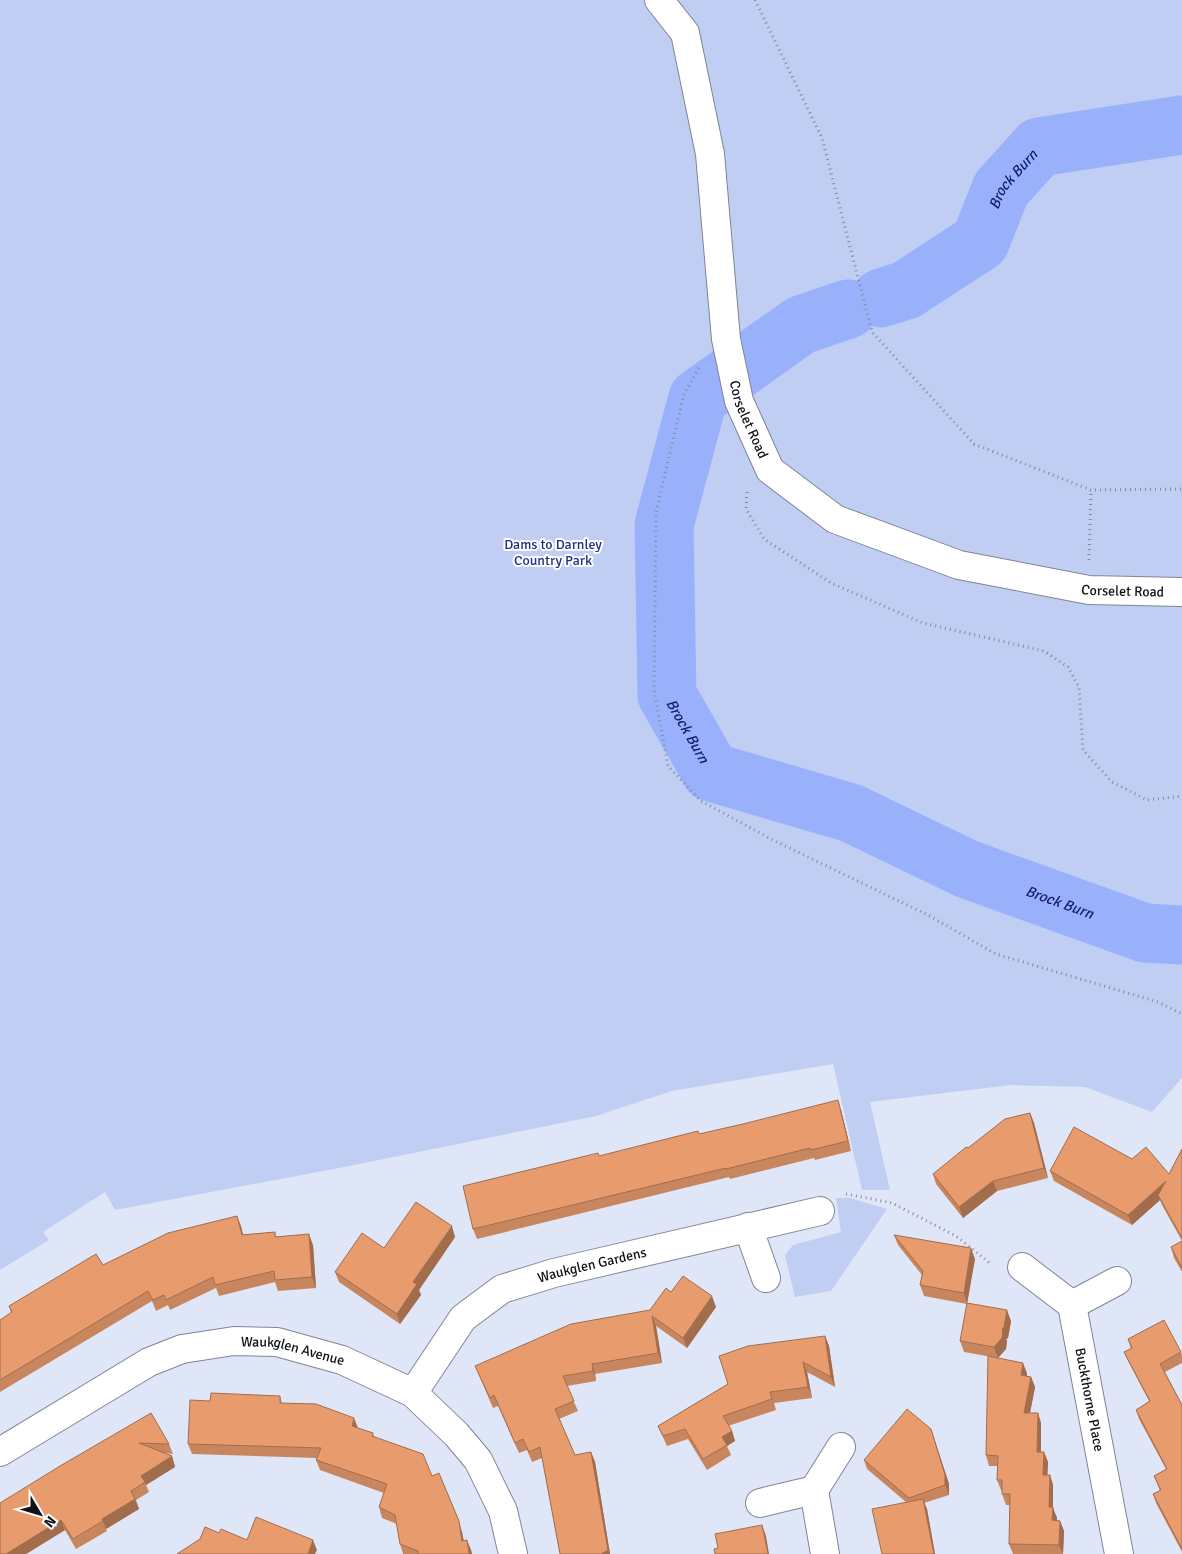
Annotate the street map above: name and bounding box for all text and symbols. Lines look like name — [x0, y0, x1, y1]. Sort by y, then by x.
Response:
water label: Brock Burn — [985, 145, 1042, 212]
street label: Corselet Road — [726, 379, 772, 461]
park label: Dams to Darnley Country Park — [504, 536, 602, 569]
street label: Corselet Road — [1080, 580, 1164, 600]
water label: Brock Burn — [662, 696, 713, 767]
water label: Brock Burn — [1023, 882, 1097, 923]
street label: Waukglen Gardens — [535, 1243, 648, 1286]
street label: Waukglen Avenue — [241, 1333, 347, 1369]
street label: Buckthorne Place — [1072, 1346, 1108, 1453]
north arrow — [15, 1489, 65, 1539]
text: N — [40, 1513, 60, 1531]

